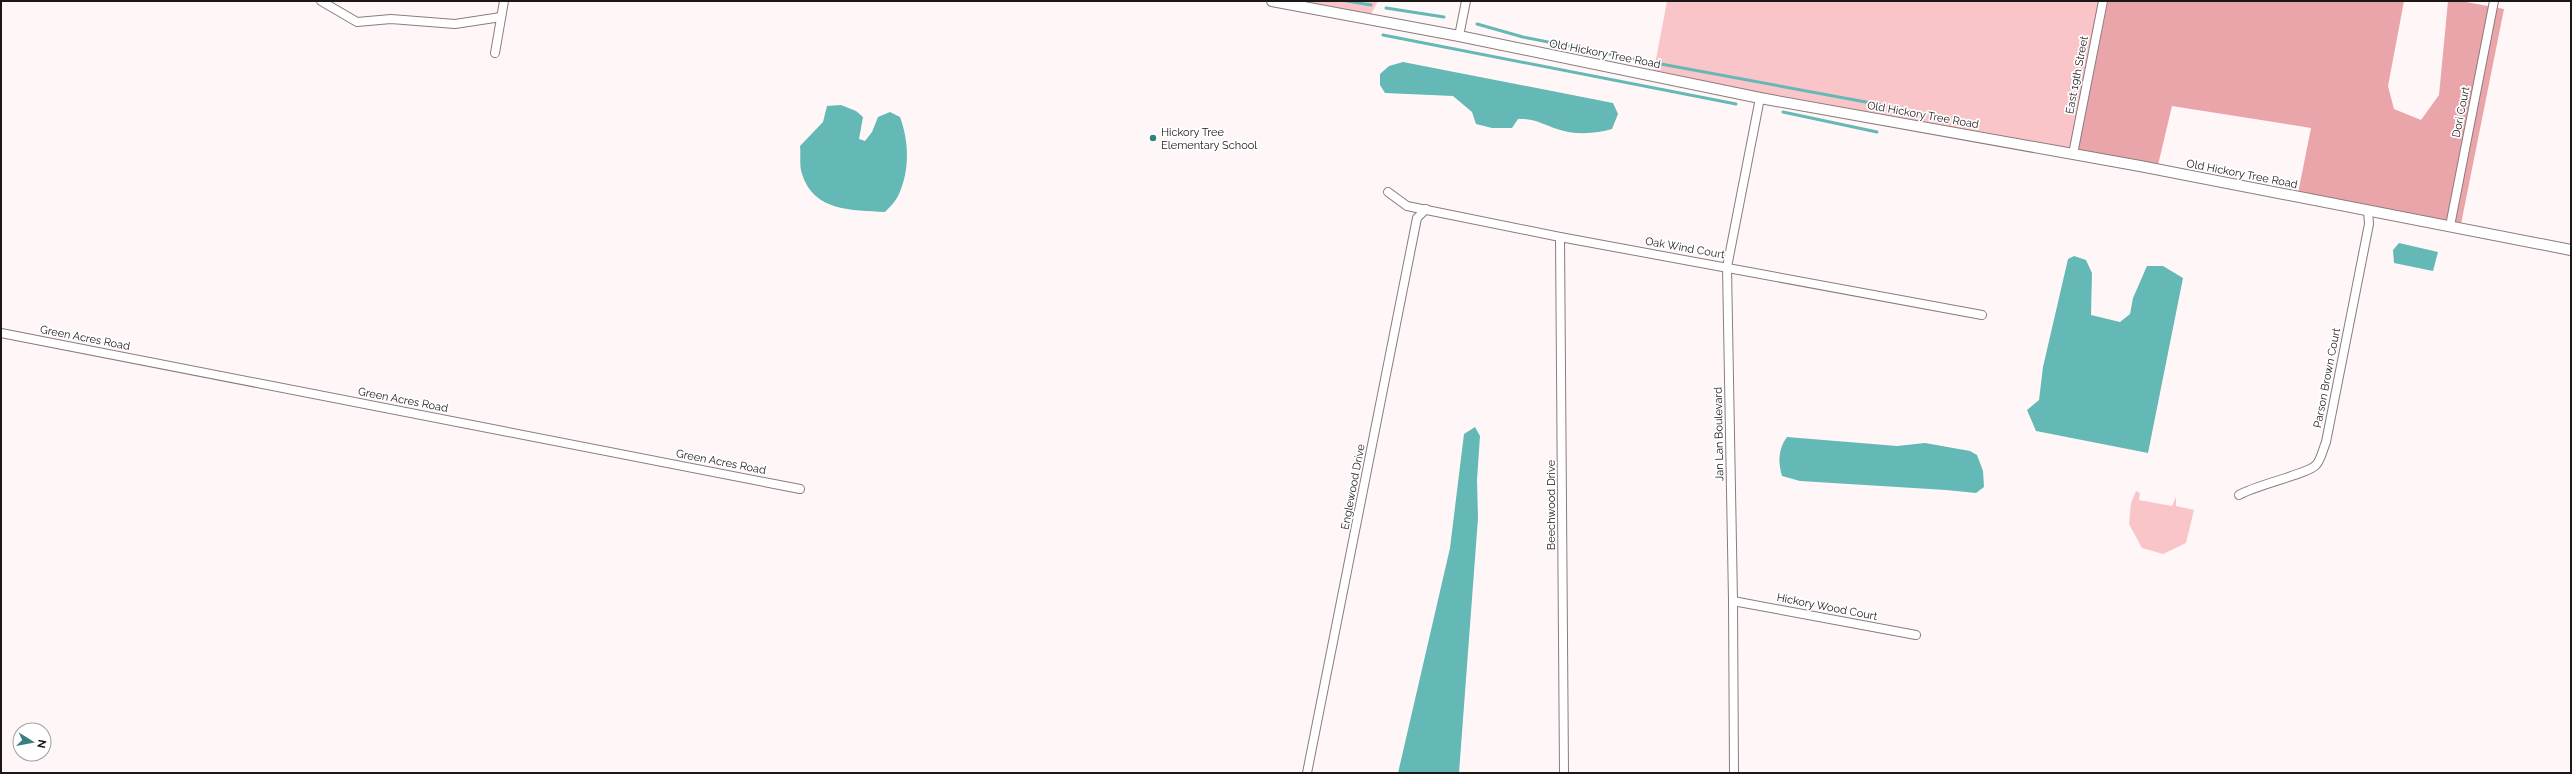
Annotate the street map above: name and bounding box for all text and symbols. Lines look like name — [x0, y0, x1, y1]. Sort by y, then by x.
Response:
street label: East 19th Street — [2063, 35, 2091, 115]
street label: Old Hickory Tree Road — [1548, 37, 1662, 71]
street label: Dori Court — [2450, 85, 2472, 139]
street label: Old Hickory Tree Road — [1866, 99, 1980, 131]
place label: Hickory Tree Elementary School — [1161, 126, 1257, 152]
marker: Hickory Tree Elementary School — [1148, 133, 1158, 143]
street label: Old Hickory Tree Road — [2185, 157, 2299, 191]
street label: Oak Wind Court — [1644, 235, 1726, 261]
street label: Green Acres Road — [39, 323, 131, 353]
street label: Parson Brown Court — [2311, 327, 2343, 429]
street label: Green Acres Road — [357, 385, 449, 415]
street label: Jan Lan Boulevard — [1712, 387, 1726, 481]
street label: Englewood Drive — [1338, 443, 1368, 531]
street label: Green Acres Road — [675, 447, 767, 477]
street label: Beechwood Drive — [1545, 459, 1558, 550]
street label: Hickory Wood Court — [1776, 591, 1879, 623]
north arrow — [12, 722, 52, 762]
text: N — [34, 738, 49, 749]

